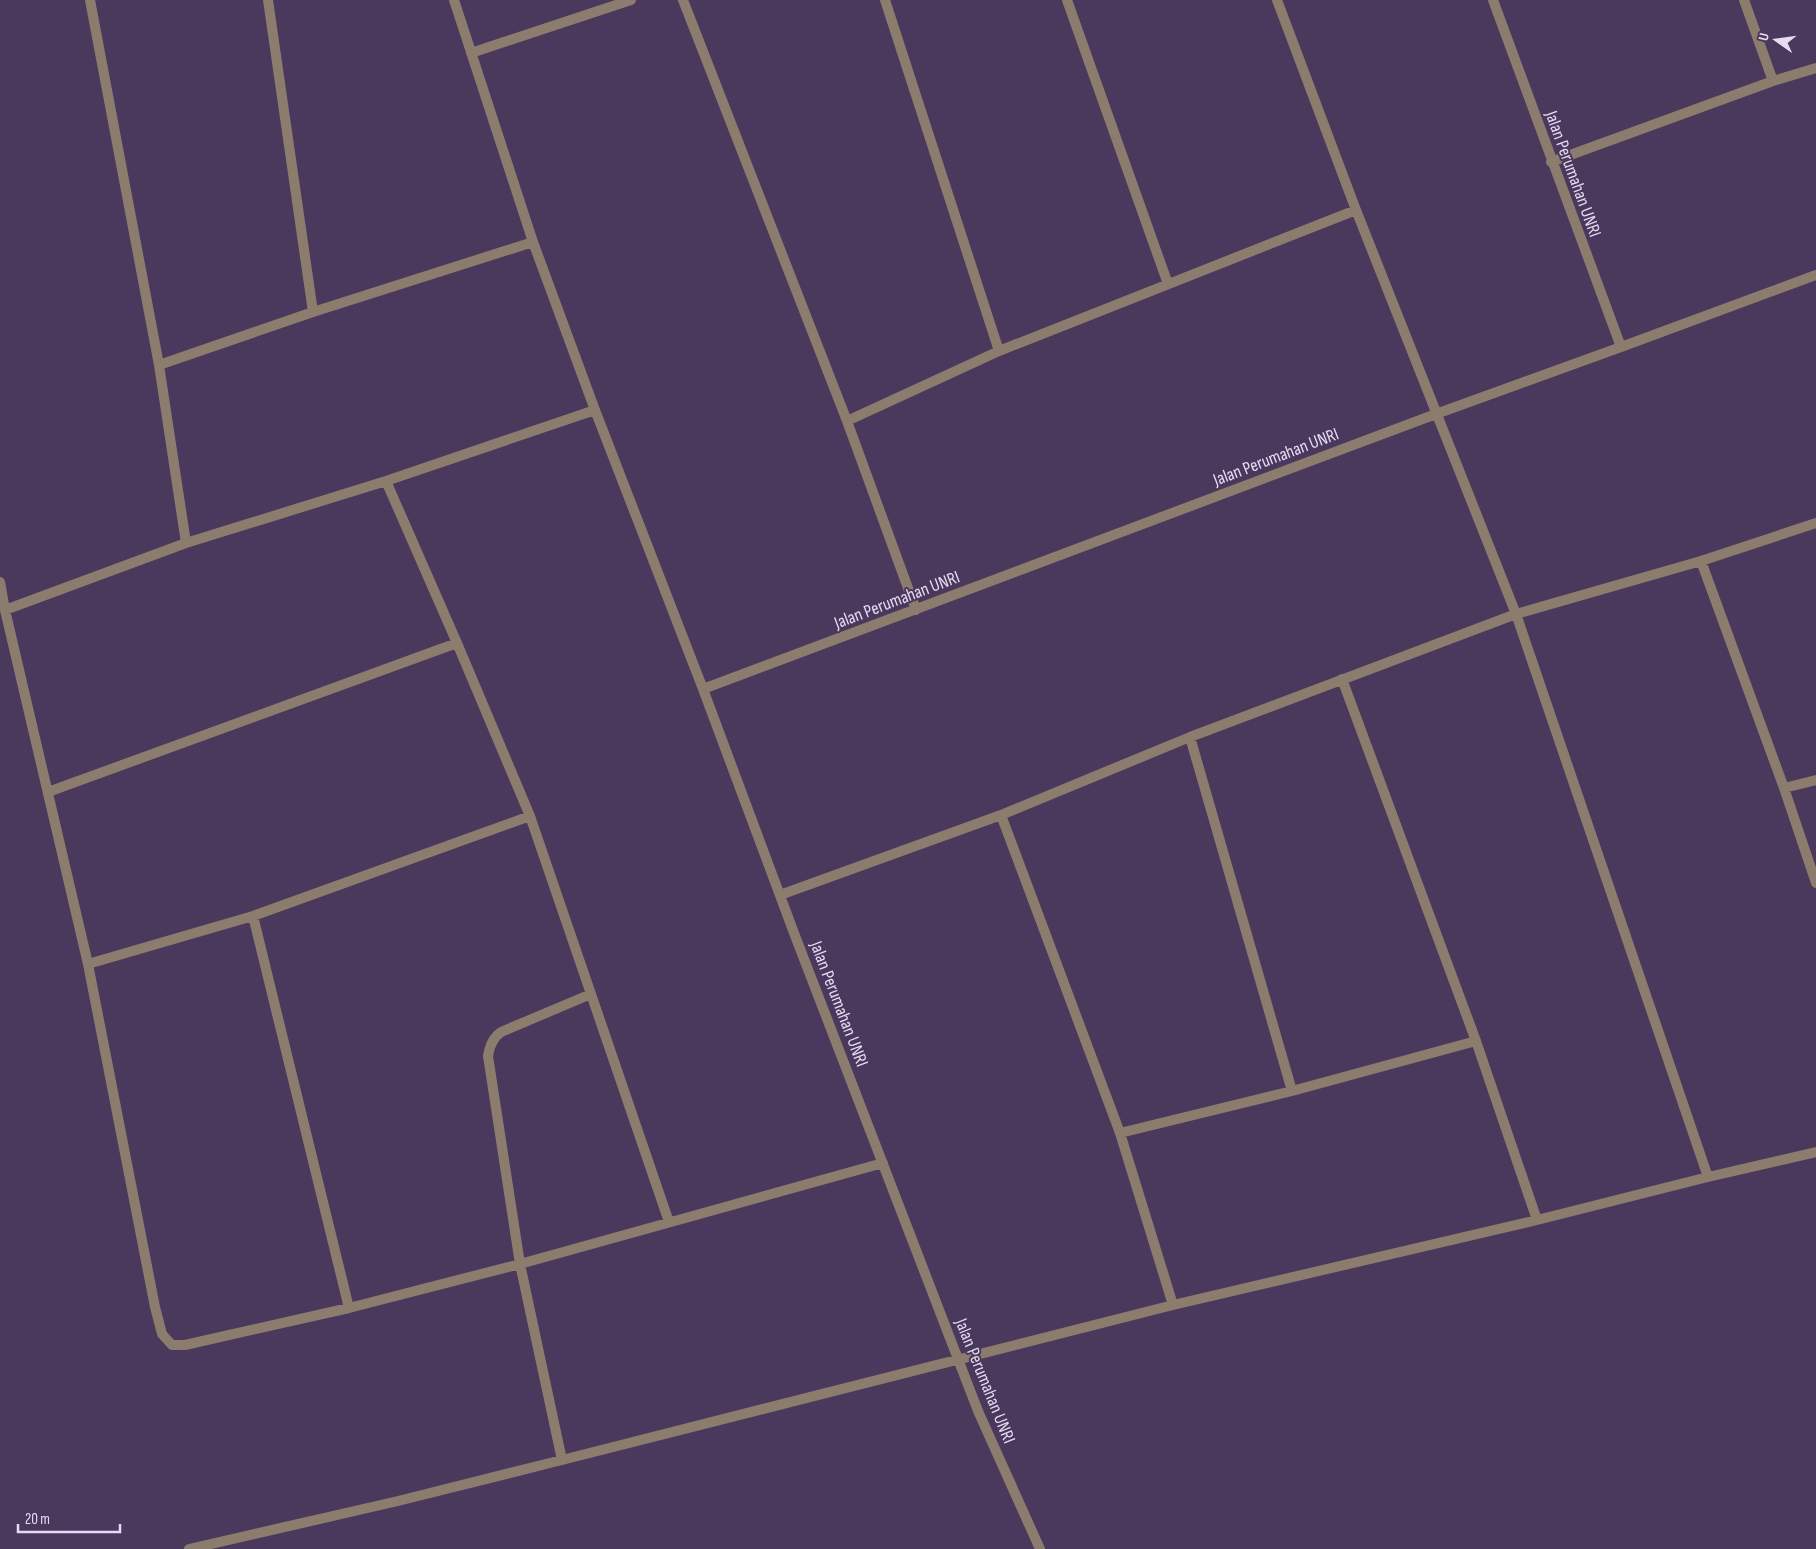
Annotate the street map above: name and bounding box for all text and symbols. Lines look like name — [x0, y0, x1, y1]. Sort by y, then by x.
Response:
north arrow — [1751, 15, 1801, 65]
text: U — [1755, 31, 1773, 43]
street label: Jalan Perumahan UNRI — [1540, 107, 1606, 240]
street label: Jalan Perumahan UNRI — [1209, 423, 1342, 491]
street label: Jalan Perumahan UNRI — [830, 566, 963, 634]
street label: Jalan Perumahan UNRI — [805, 937, 873, 1070]
street label: Jalan Perumahan UNRI — [950, 1315, 1020, 1446]
scale bar — [18, 1502, 120, 1534]
text: 20 m — [25, 1510, 50, 1529]

